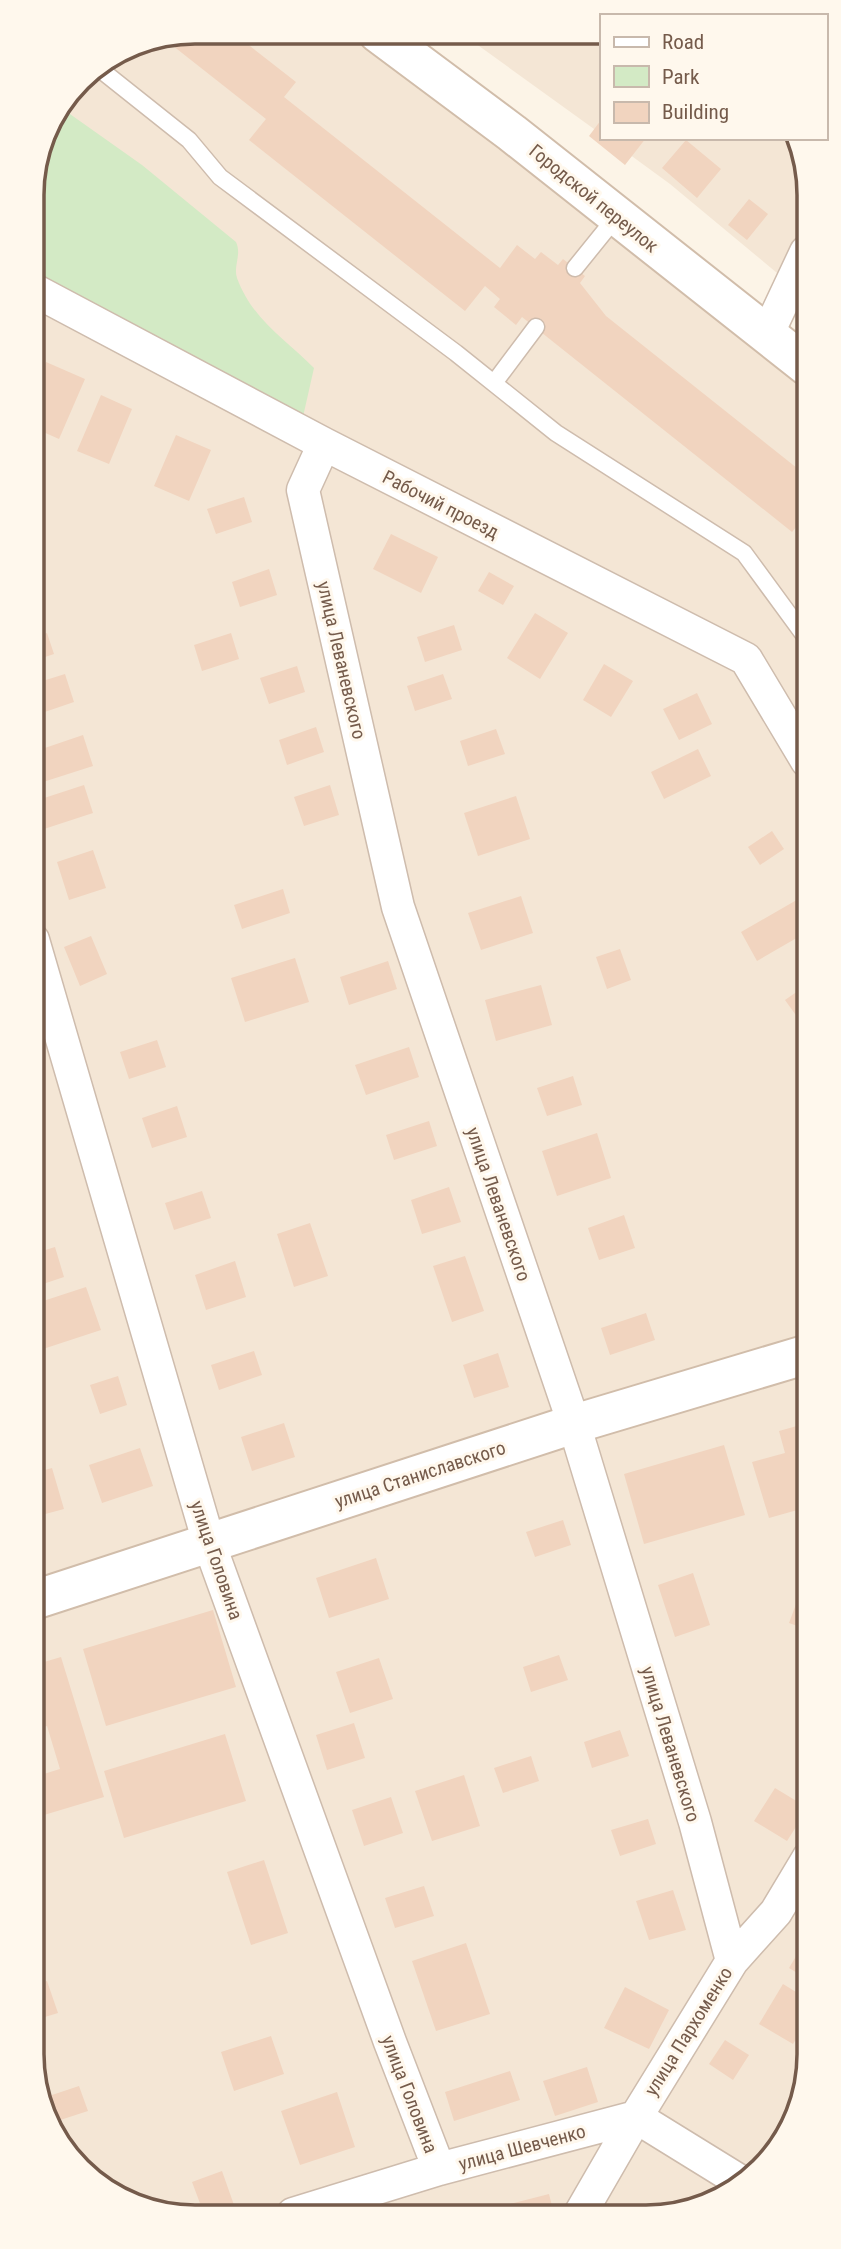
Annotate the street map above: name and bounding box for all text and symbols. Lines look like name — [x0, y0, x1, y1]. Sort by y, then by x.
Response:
legend — [600, 14, 827, 140]
text: Road — [662, 30, 704, 54]
text: Park — [662, 65, 700, 89]
text: Building — [662, 100, 729, 124]
street label: Городской переулок — [525, 139, 663, 257]
street label: Рабочий проезд — [379, 465, 503, 544]
street label: улица Леваневского — [312, 579, 371, 741]
street label: улица Леваневского — [461, 1124, 536, 1284]
street label: улица Станиславского — [332, 1436, 508, 1513]
street label: улица Головина — [185, 1498, 248, 1623]
street label: улица Леваневского — [636, 1664, 705, 1825]
street label: улица Пархоменко — [640, 1963, 737, 2100]
street label: улица Головина — [376, 2032, 443, 2156]
street label: улица Шевченко — [456, 2119, 588, 2175]

